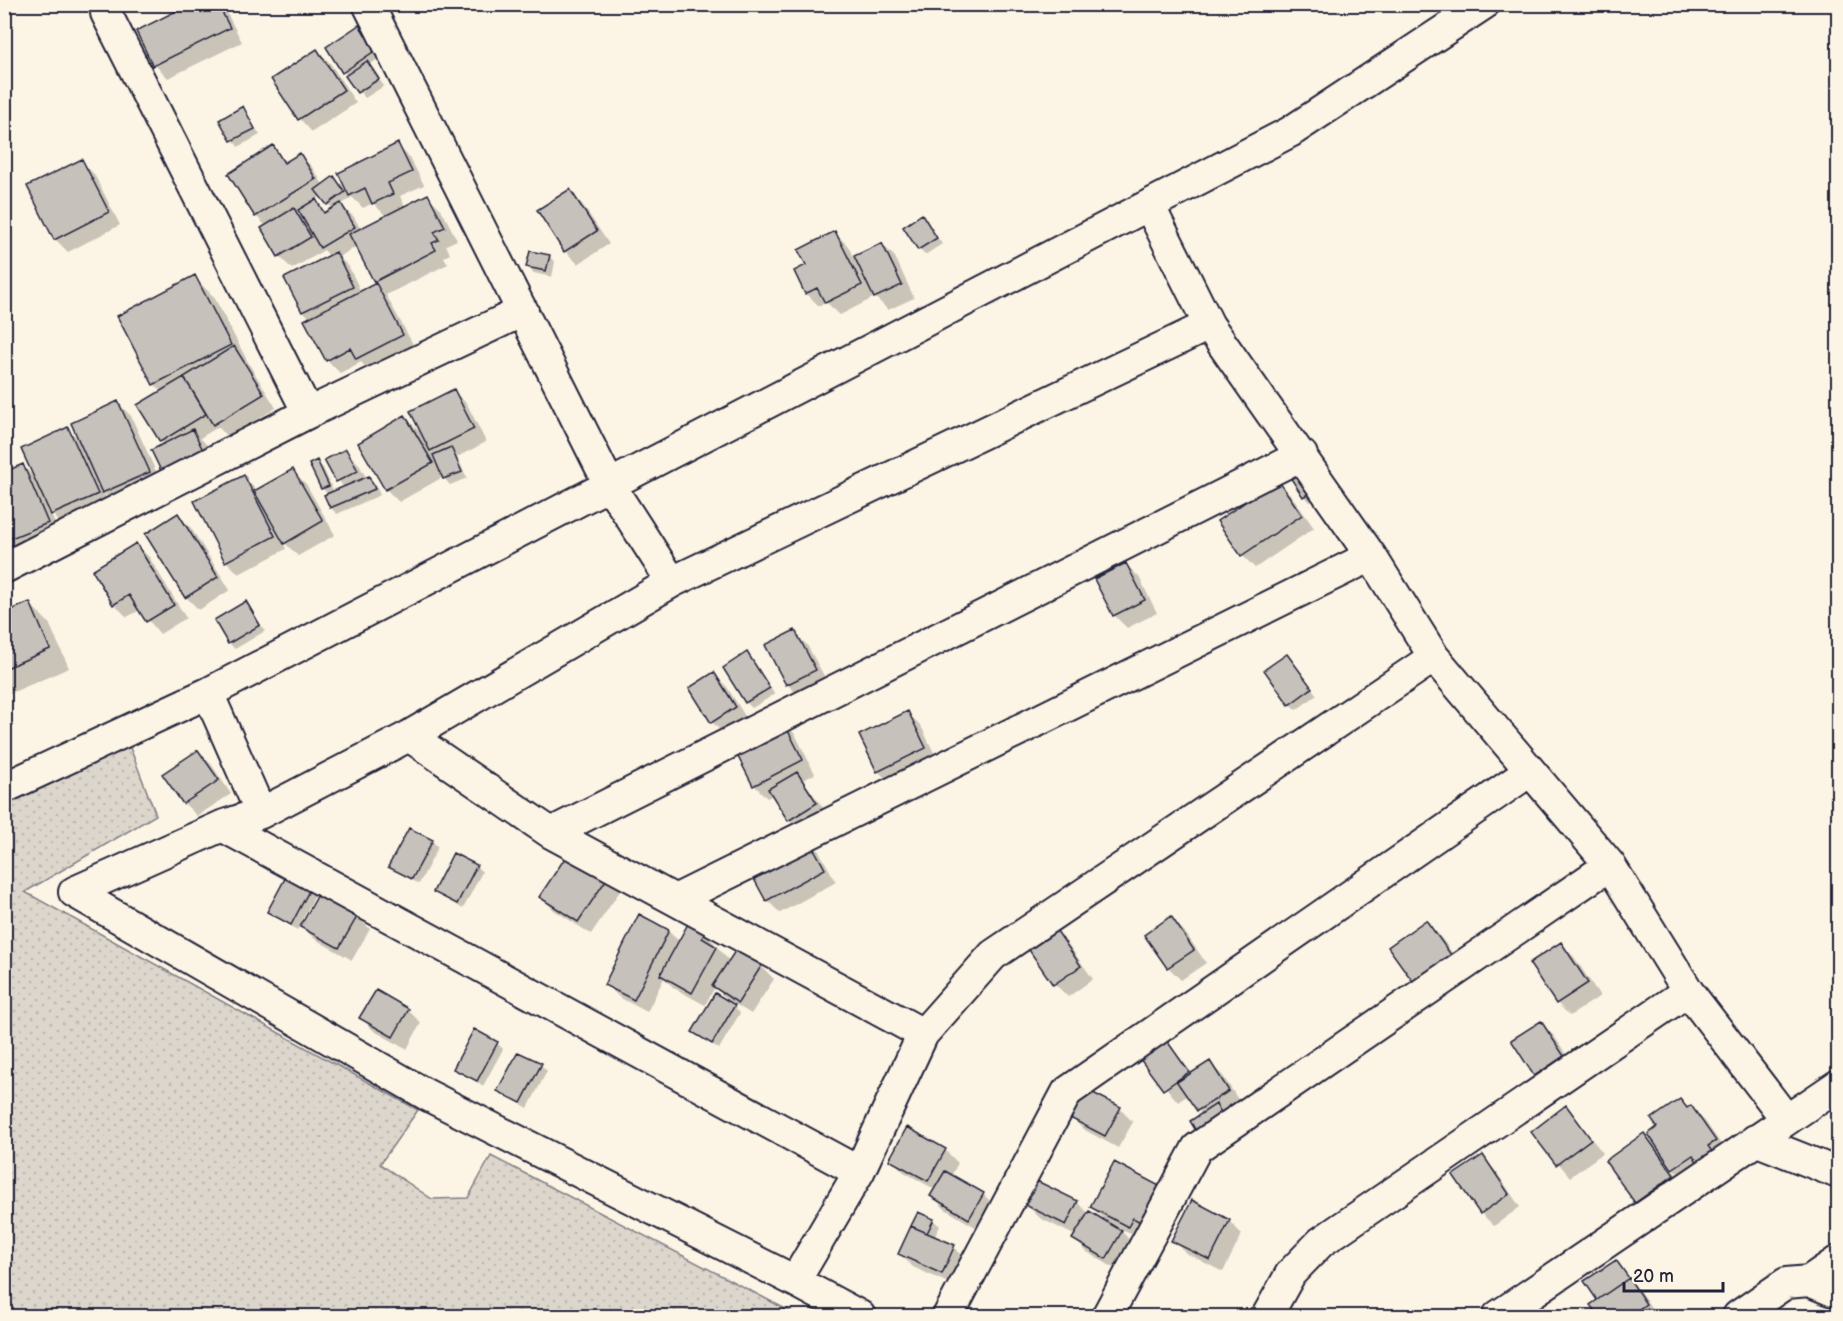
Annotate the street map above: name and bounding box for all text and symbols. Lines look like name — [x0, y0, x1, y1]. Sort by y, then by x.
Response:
scale bar — [1624, 1255, 1723, 1293]
text: 20 m — [1633, 1266, 1674, 1287]

